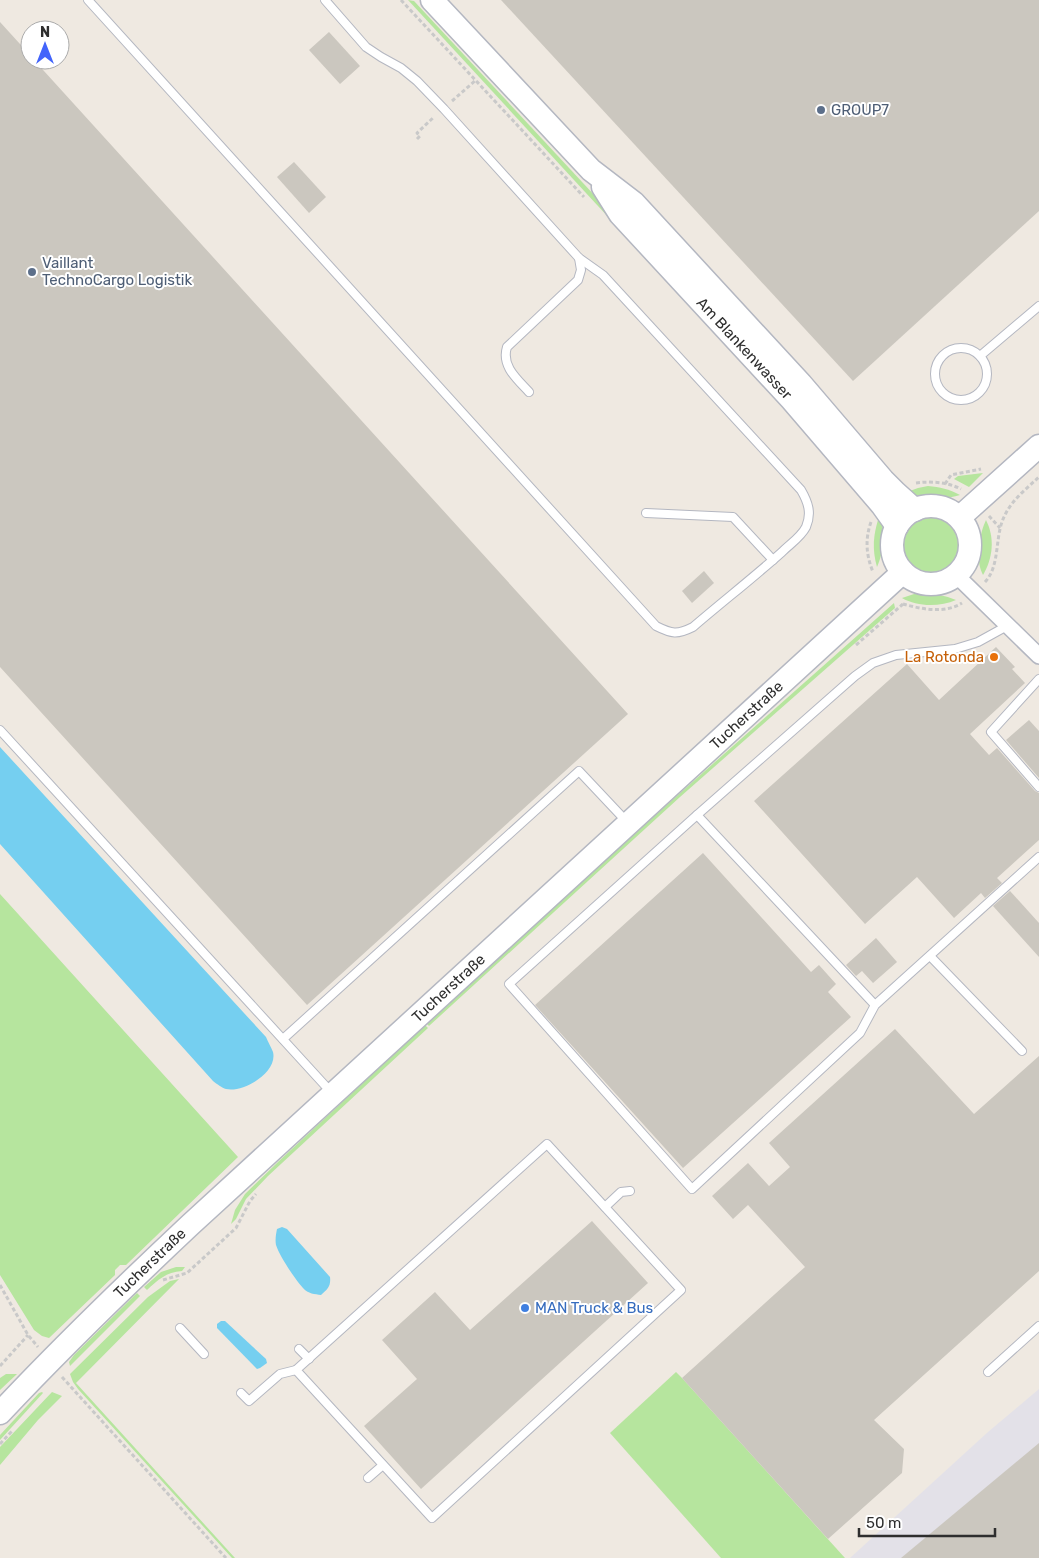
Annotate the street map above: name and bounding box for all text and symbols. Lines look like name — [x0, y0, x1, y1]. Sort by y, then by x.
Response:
north arrow — [20, 20, 70, 70]
text: N — [40, 24, 50, 41]
place label: GROUP7 — [831, 101, 889, 119]
marker: GROUP7 — [815, 104, 827, 116]
place label: Vaillant TechnoCargo Logistik — [42, 254, 192, 289]
marker: Vaillant TechnoCargo Logistik — [26, 266, 38, 278]
street label: Am Blankenwasser — [693, 294, 796, 403]
place label: La Rotonda — [905, 648, 984, 666]
marker: La Rotonda — [988, 651, 1000, 663]
street label: Tucherstraße — [706, 677, 787, 753]
street label: Tucherstraße — [408, 950, 489, 1026]
street label: Tucherstraße — [110, 1225, 190, 1302]
place label: MAN Truck & Bus — [535, 1299, 654, 1317]
marker: MAN Truck & Bus — [519, 1302, 531, 1314]
scale bar — [859, 1506, 995, 1538]
text: 50 m — [866, 1514, 901, 1532]

